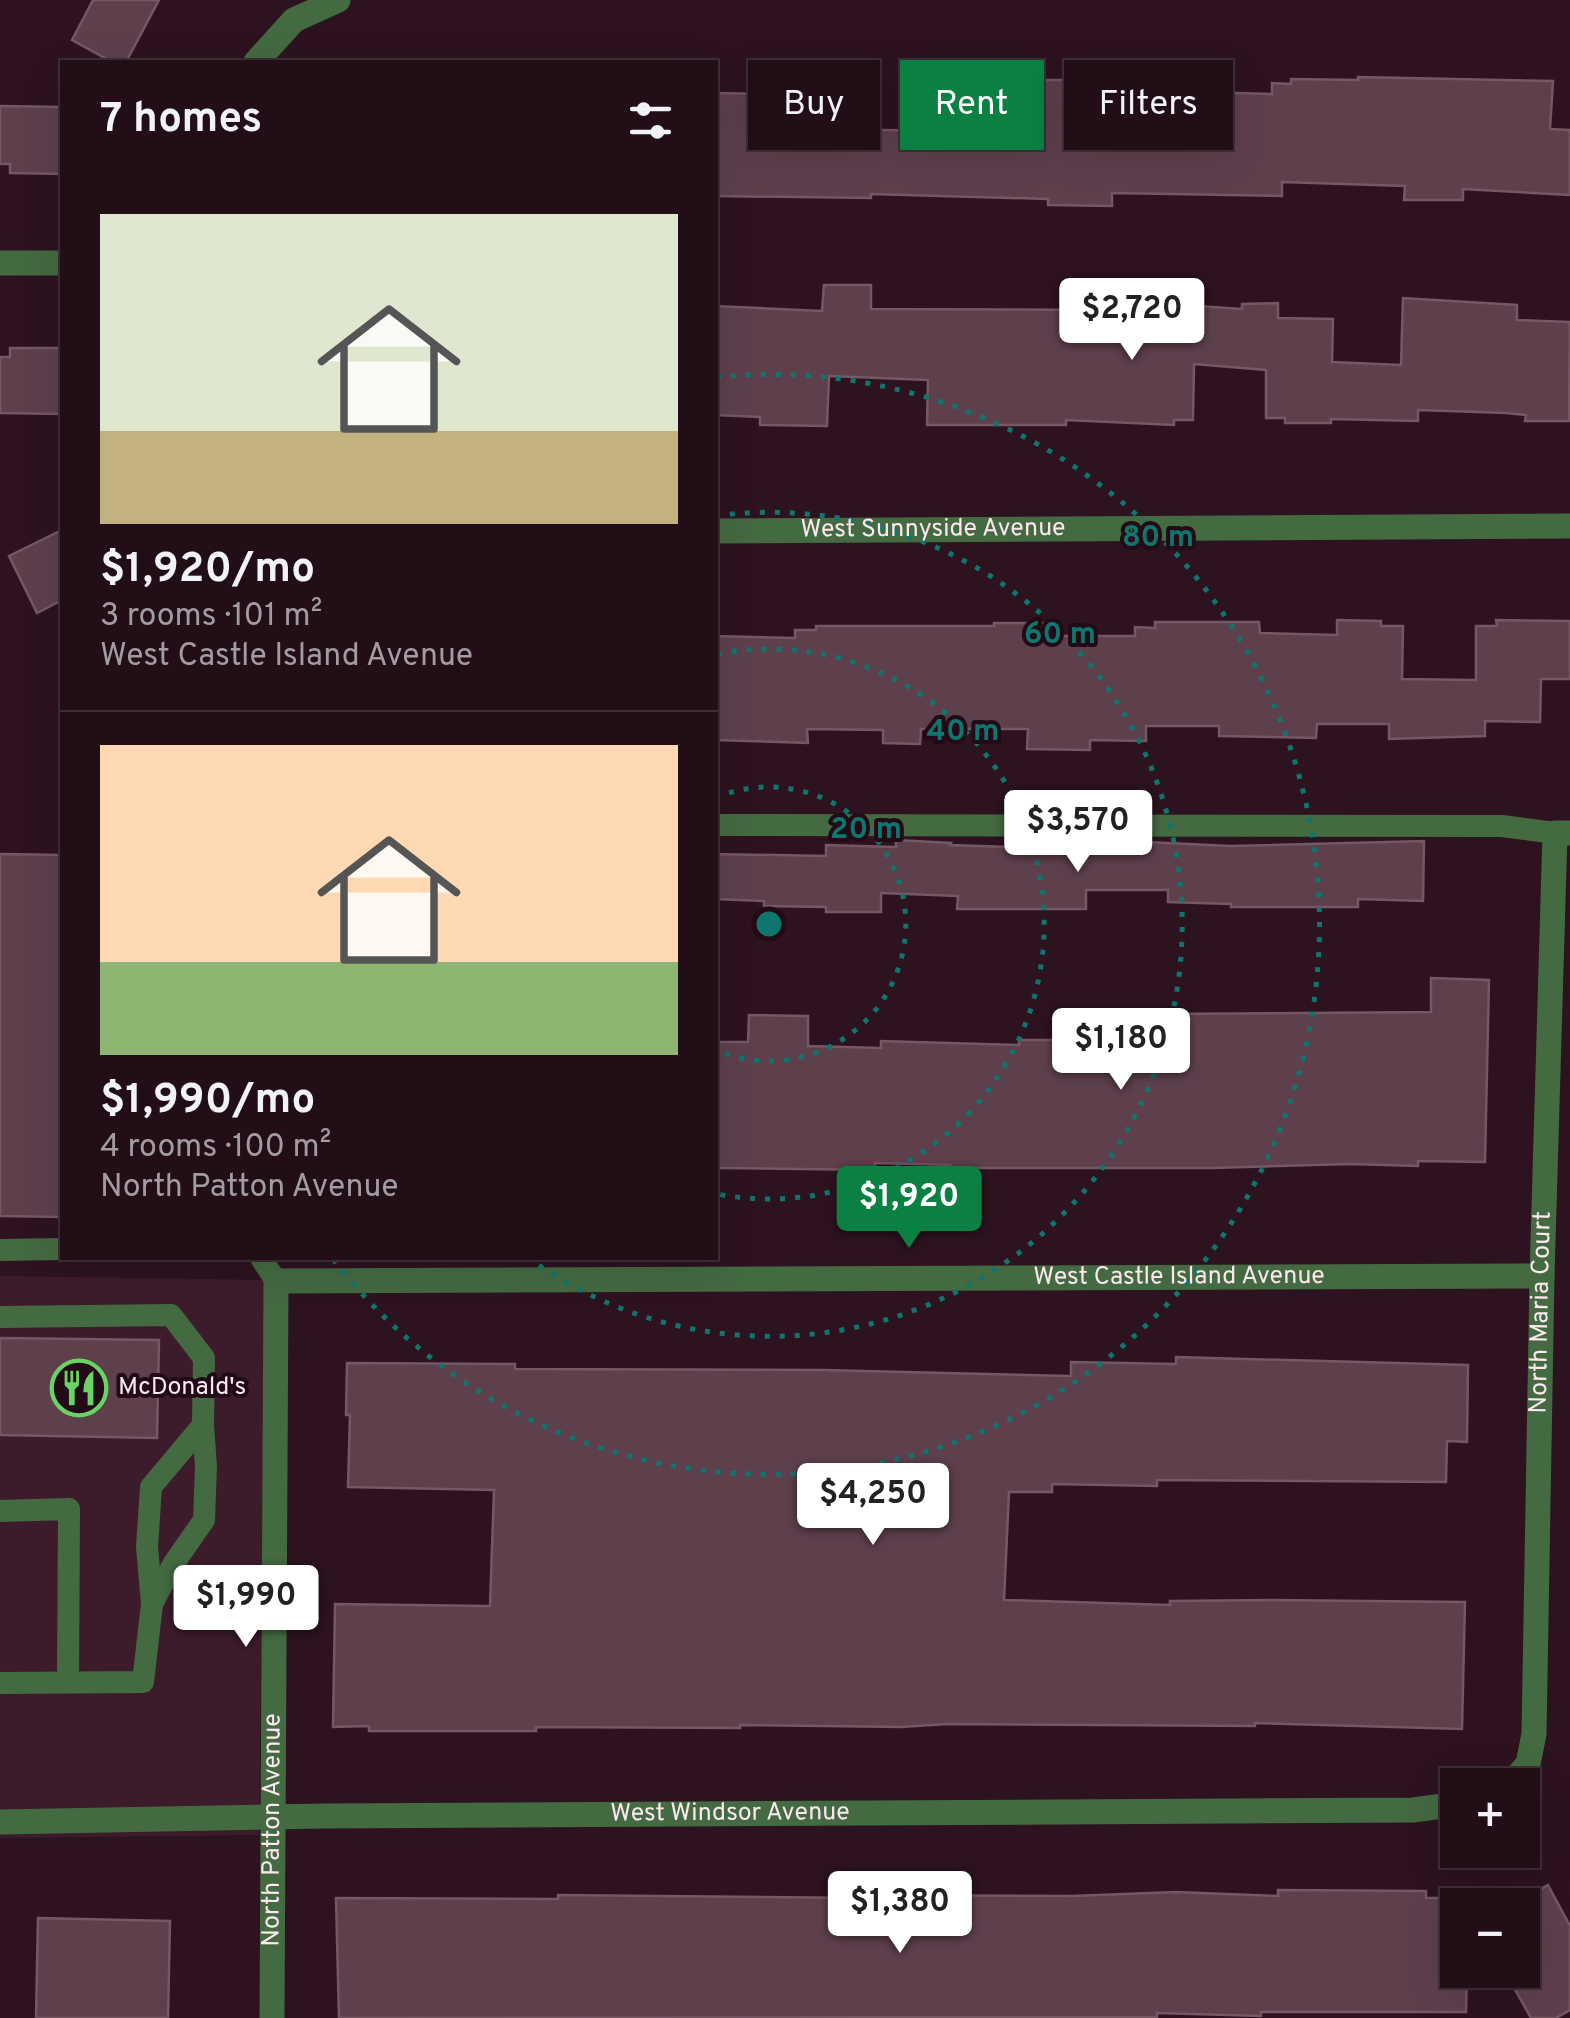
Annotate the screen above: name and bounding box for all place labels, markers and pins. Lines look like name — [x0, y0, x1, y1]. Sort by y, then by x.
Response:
pin: $2,720 — [1051, 278, 1213, 363]
pin: $3,570 — [997, 790, 1159, 875]
centre of rings — [751, 906, 787, 942]
pin: $1,180 — [1040, 1008, 1202, 1093]
pin: $1,920 — [828, 1166, 990, 1251]
restaurant icon: McDonald's — [49, 1358, 109, 1418]
place label: McDonald's — [118, 1372, 246, 1404]
pin: $4,250 — [792, 1463, 954, 1548]
pin: $1,990 — [165, 1565, 327, 1650]
pin: $1,380 — [819, 1871, 981, 1956]

